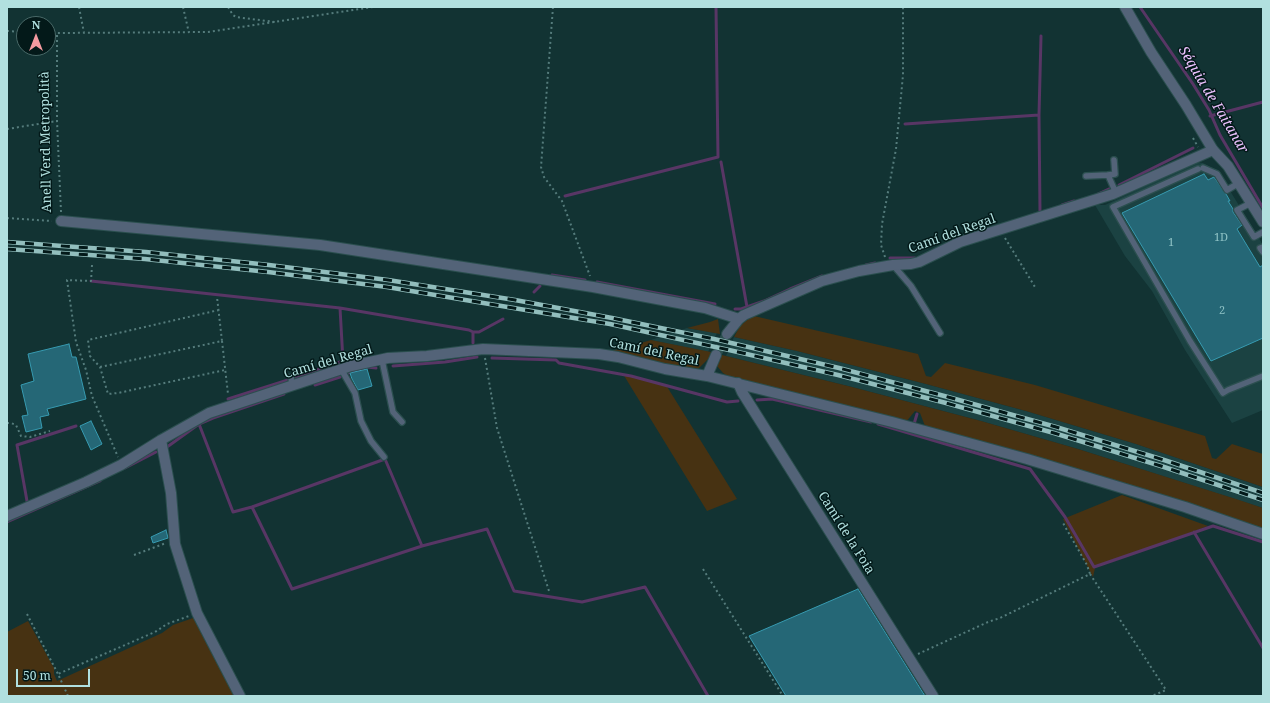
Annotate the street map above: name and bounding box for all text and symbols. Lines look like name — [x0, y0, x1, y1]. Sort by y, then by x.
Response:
north arrow — [16, 16, 56, 56]
text: N — [32, 17, 40, 32]
water label: Séquia de Faitanar — [1174, 43, 1252, 157]
street label: Anell Verd Metropolità — [37, 71, 55, 213]
street label: Camí del Regal — [906, 211, 998, 257]
house number: 1D — [1214, 231, 1228, 245]
house number: 1 — [1168, 236, 1174, 250]
house number: 2 — [1219, 304, 1225, 318]
street label: Camí del Regal — [608, 335, 700, 369]
street label: Camí del Regal — [282, 342, 374, 382]
street label: Camí de la Foia — [814, 489, 878, 577]
scale bar — [18, 661, 92, 687]
text: 50 m — [23, 667, 51, 684]

